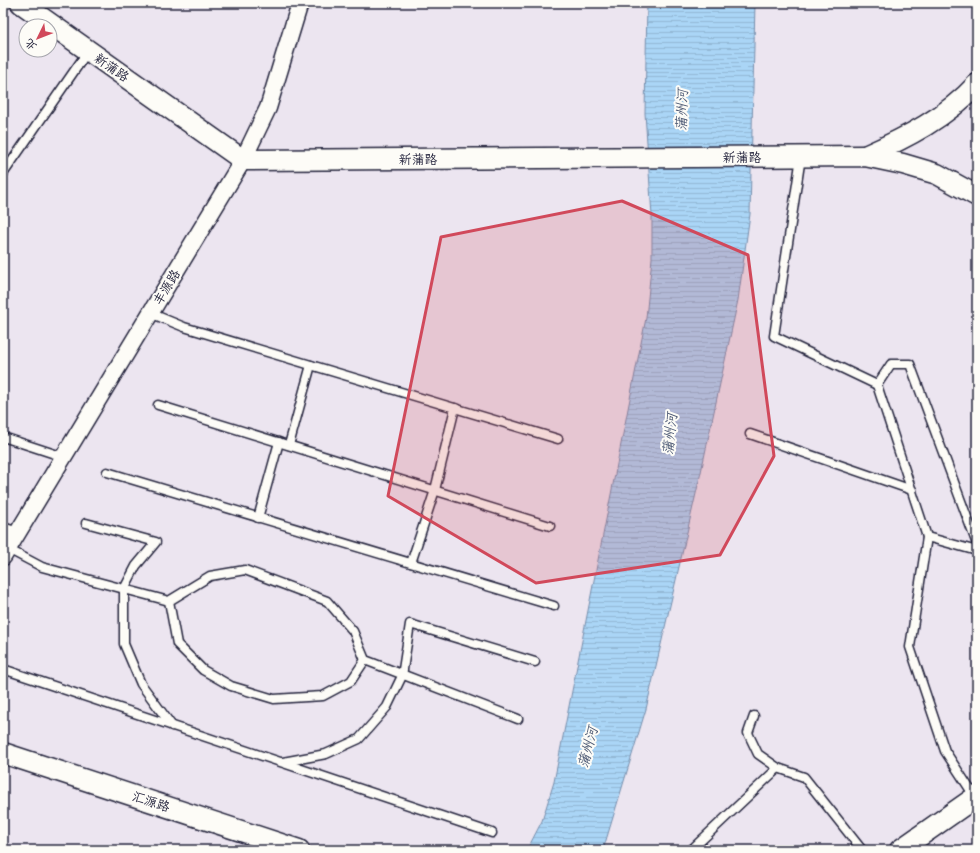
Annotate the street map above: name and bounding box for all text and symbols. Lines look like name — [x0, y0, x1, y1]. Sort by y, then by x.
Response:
north arrow — [18, 18, 58, 58]
text: 北 — [22, 36, 40, 54]
street label: 新蒲路 — [91, 48, 133, 86]
water label: 蒲州河 — [671, 87, 691, 131]
street label: 新蒲路 — [722, 148, 762, 166]
street label: 新蒲路 — [398, 150, 438, 168]
street label: 丰源路 — [148, 266, 184, 308]
water label: 蒲州河 — [657, 410, 681, 456]
water label: 蒲州河 — [572, 722, 602, 770]
street label: 汇源路 — [130, 786, 172, 816]

